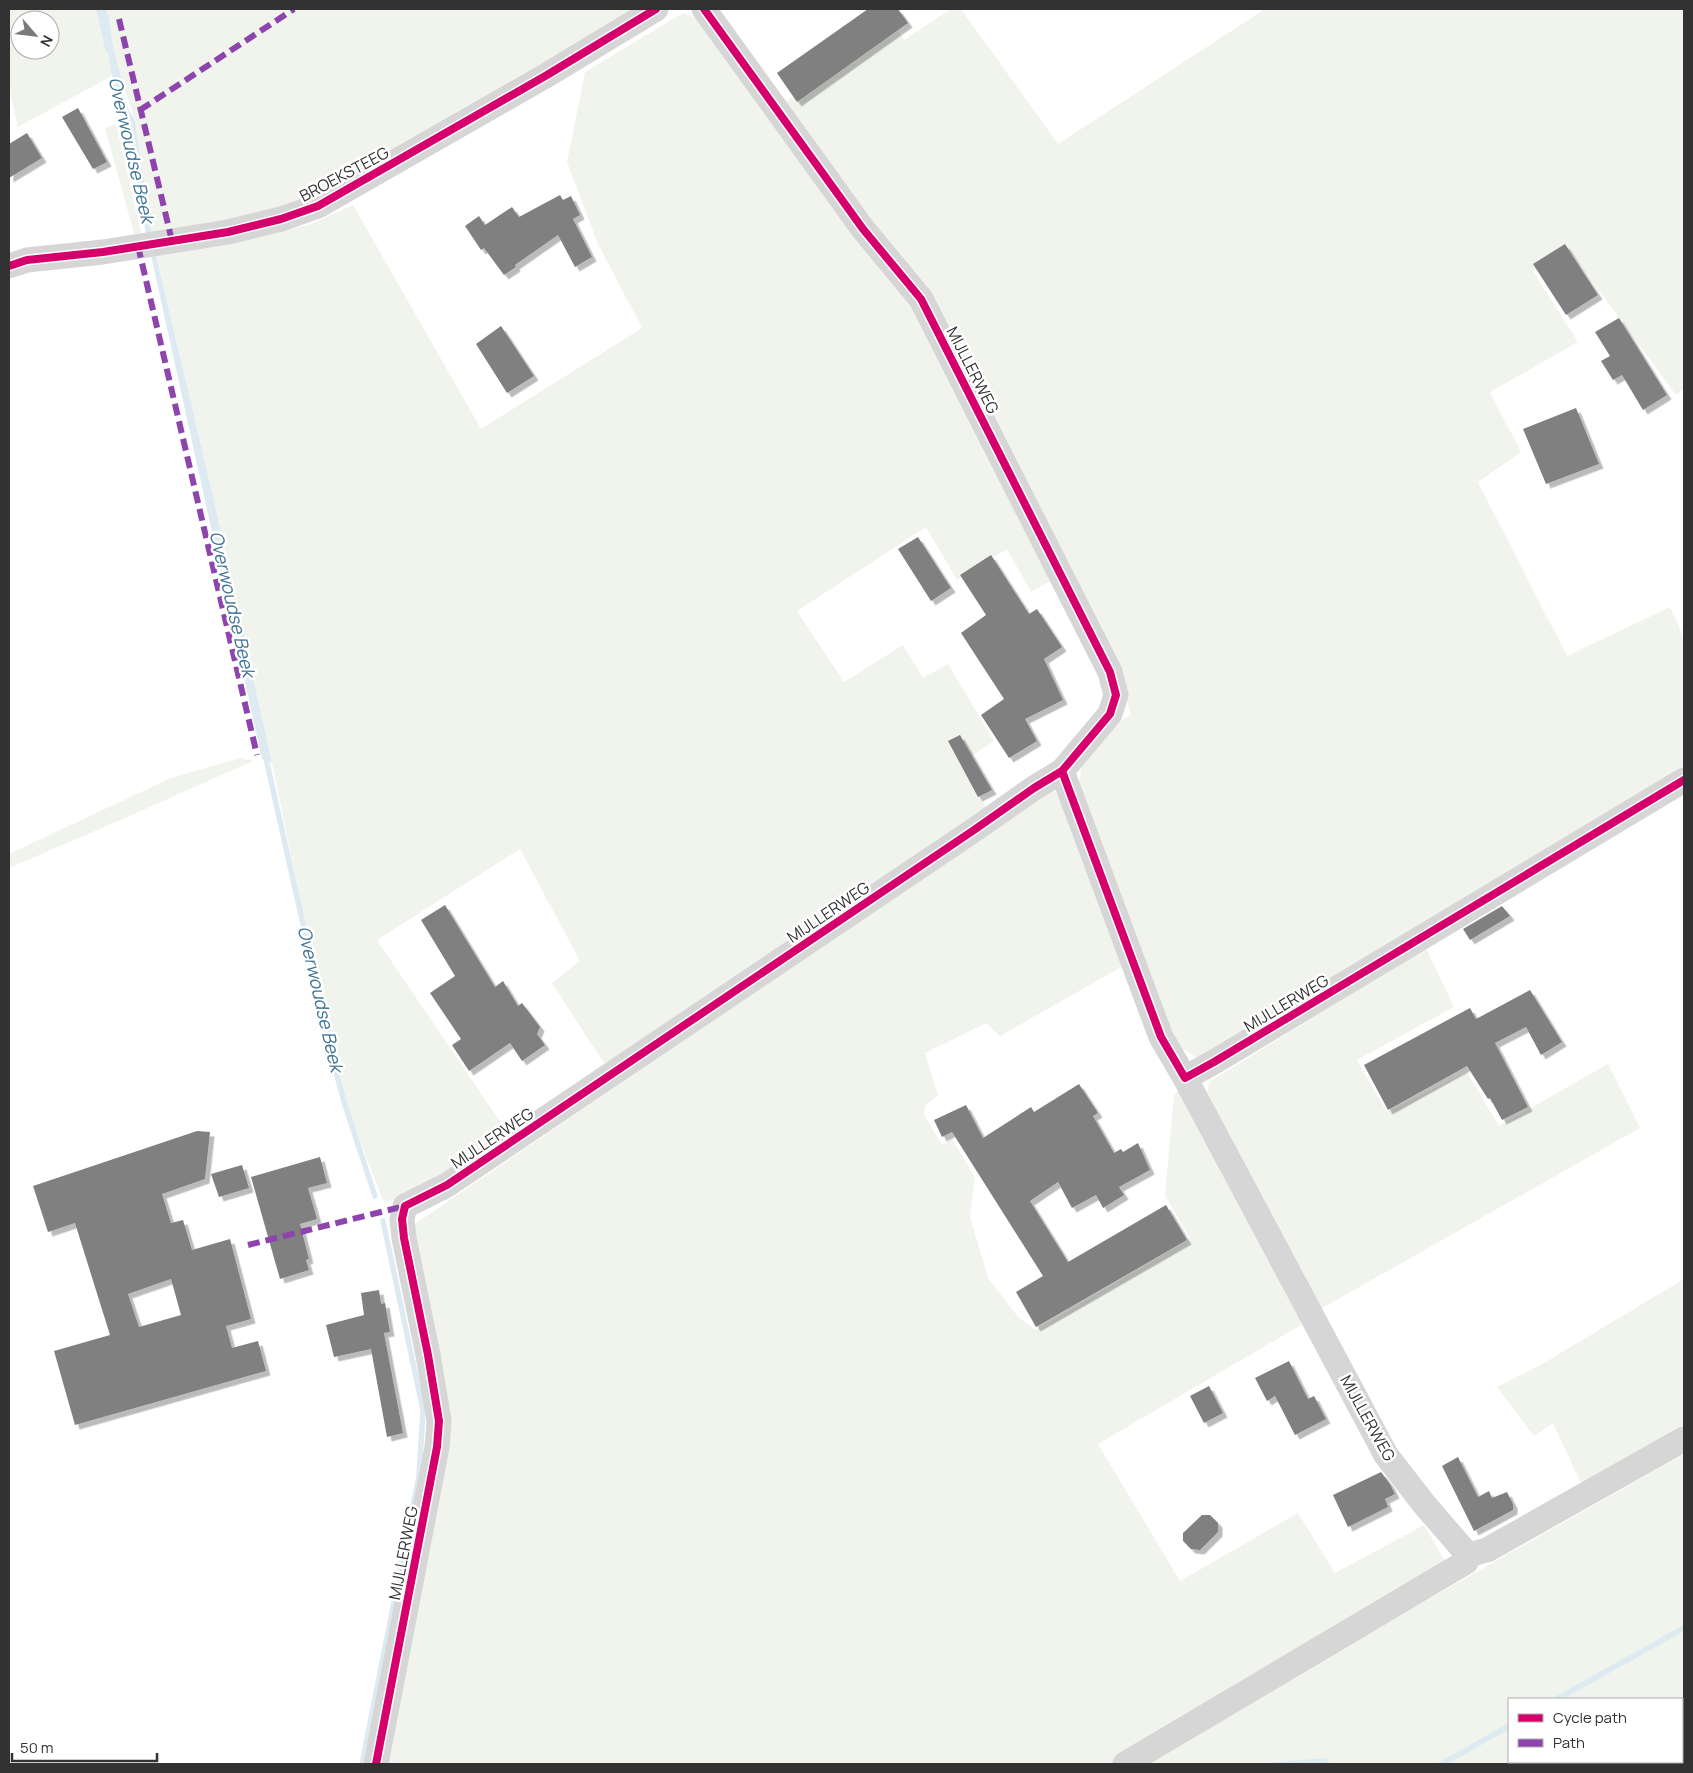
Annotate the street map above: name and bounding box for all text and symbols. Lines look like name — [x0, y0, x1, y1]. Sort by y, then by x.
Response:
north arrow — [10, 10, 60, 60]
text: N — [36, 32, 58, 50]
water label: Overwoudse Beek — [104, 75, 161, 228]
street label: BROEKSTEEG — [296, 141, 392, 207]
street label: MIJLLERWEG — [942, 323, 1004, 417]
water label: Overwoudse Beek — [205, 529, 262, 682]
street label: MIJLLERWEG — [782, 876, 874, 948]
water label: Overwoudse Beek — [293, 924, 350, 1077]
street label: MIJLLERWEG — [1240, 969, 1332, 1037]
street label: MIJLLERWEG — [446, 1102, 538, 1174]
street label: MIJLLERWEG — [1335, 1371, 1401, 1465]
street label: MIJLLERWEG — [383, 1504, 423, 1602]
legend — [1508, 1698, 1683, 1763]
text: Cycle path — [1553, 1707, 1627, 1728]
scale bar — [12, 1730, 158, 1762]
text: Path — [1553, 1732, 1585, 1753]
text: 50 m — [20, 1737, 54, 1758]

